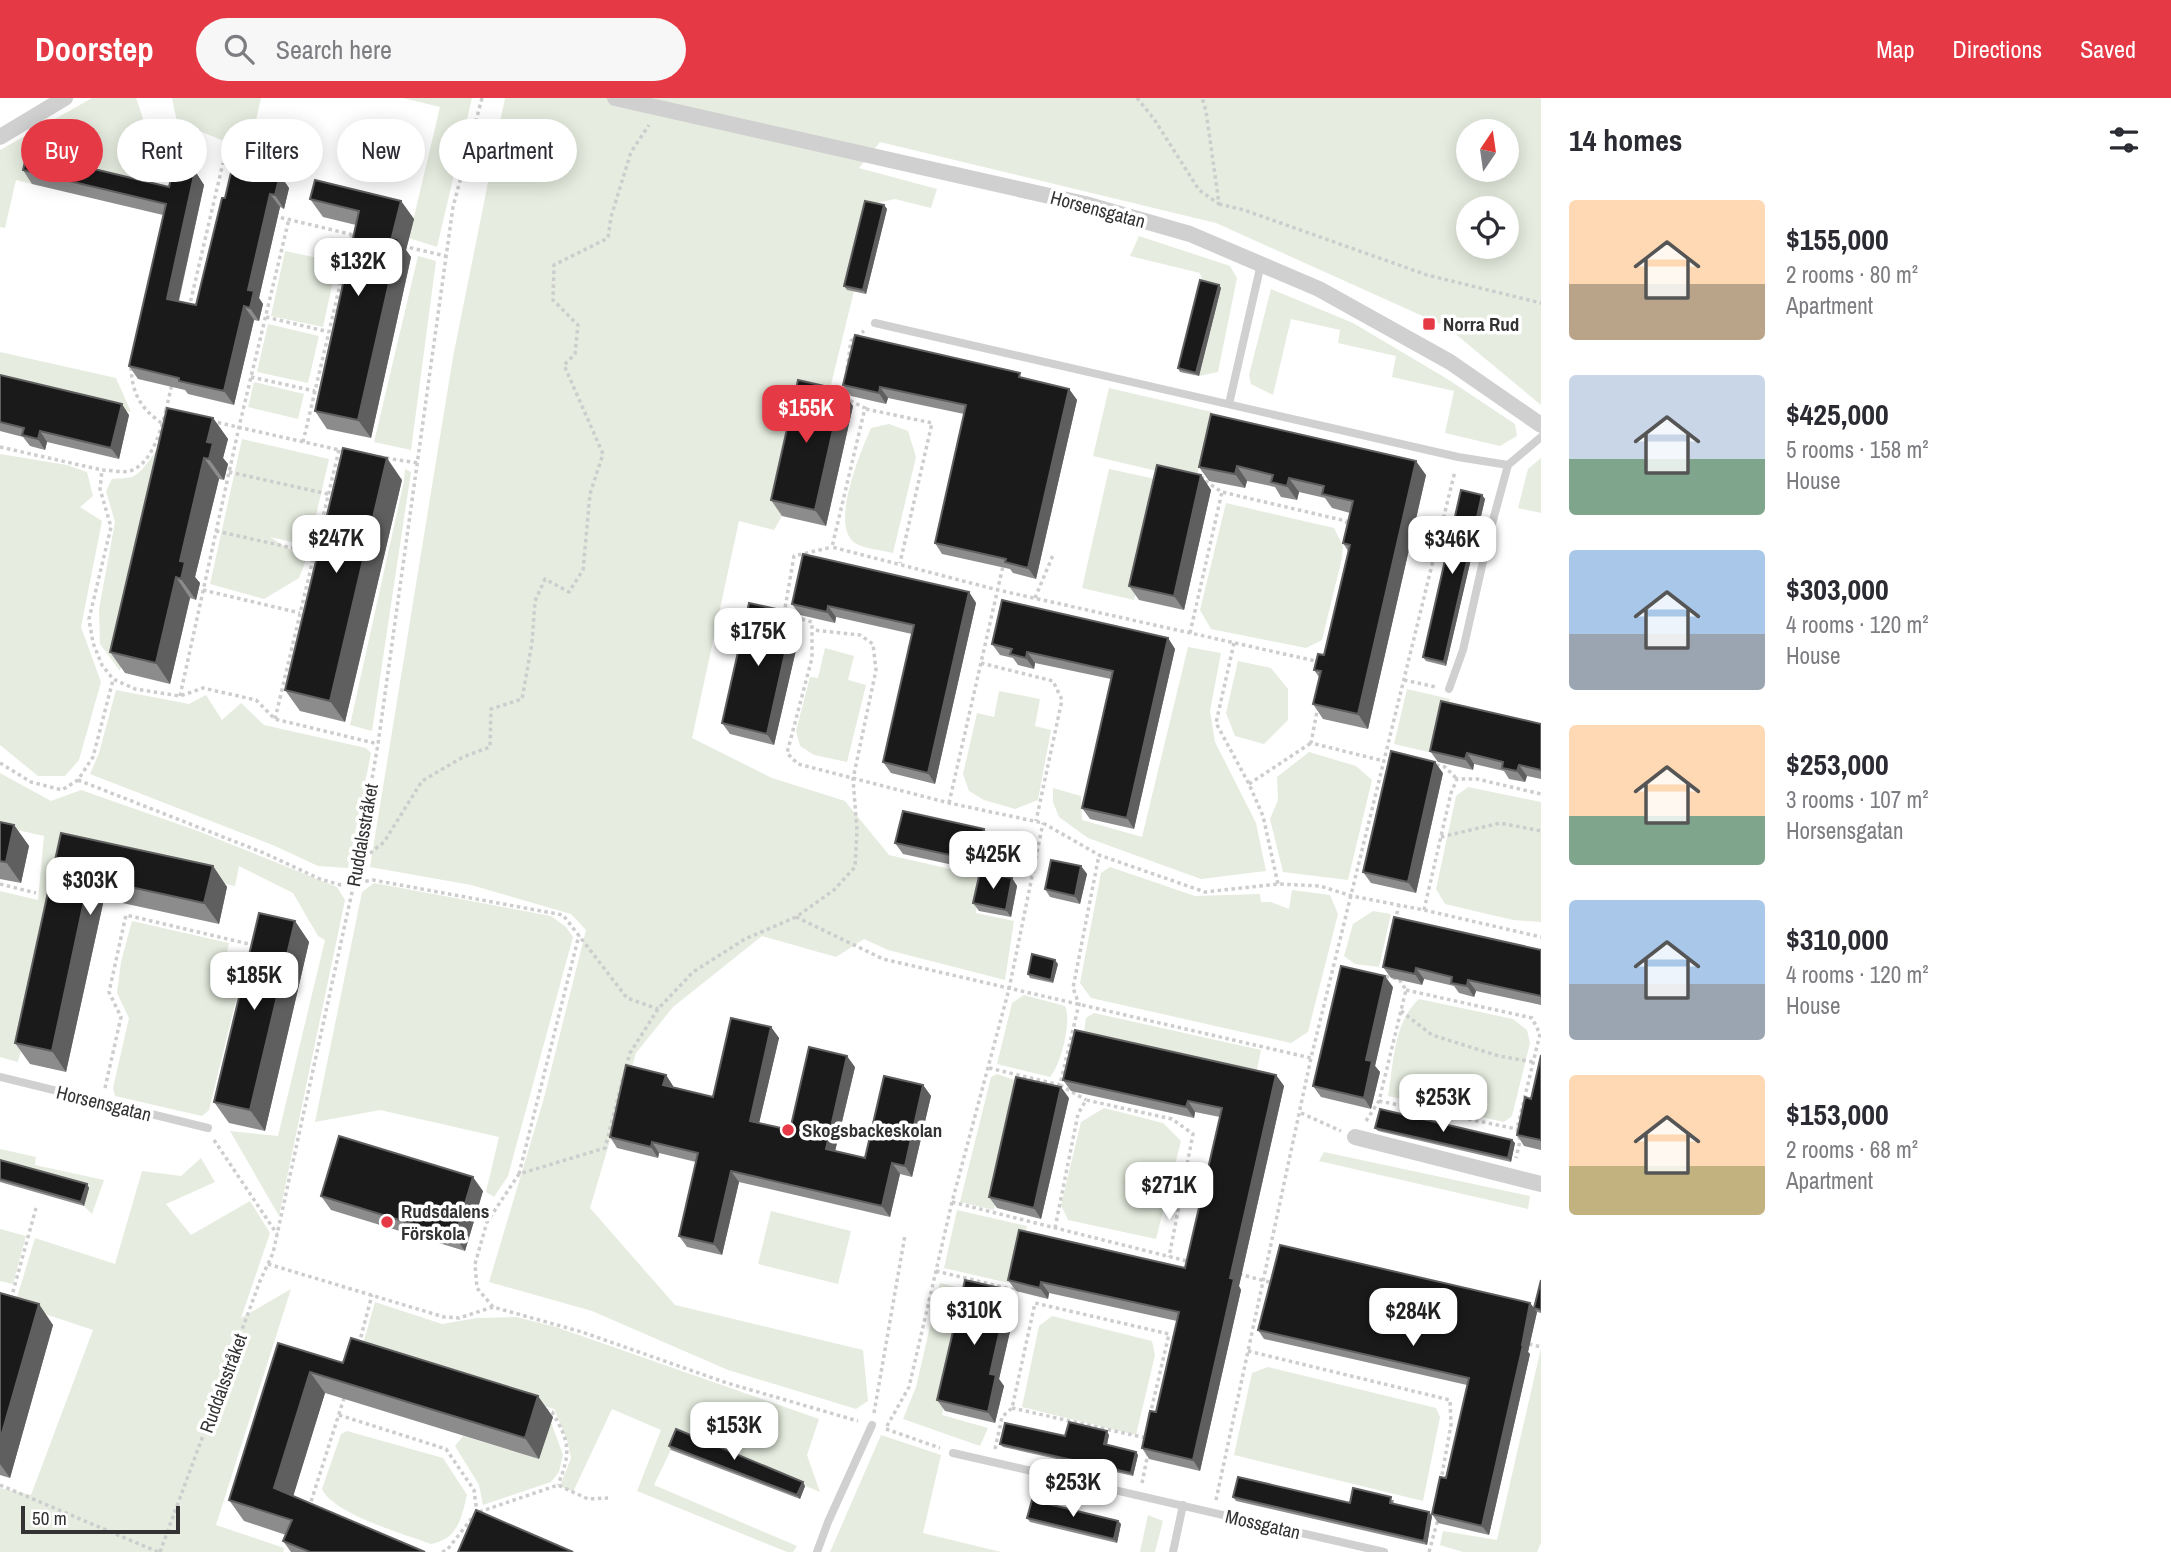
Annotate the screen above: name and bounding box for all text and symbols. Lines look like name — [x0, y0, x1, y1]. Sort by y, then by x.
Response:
search box — [196, 18, 686, 81]
text: Doorstep — [35, 27, 154, 71]
icon: search — [220, 30, 258, 68]
text: Search here — [276, 32, 392, 67]
text: Map — [1876, 33, 1914, 65]
text: Directions — [1952, 33, 2042, 65]
text: Saved — [2080, 33, 2136, 65]
chip: Buy — [21, 119, 103, 182]
chip: Rent — [117, 119, 207, 182]
chip: Filters — [221, 119, 323, 182]
chip: New — [337, 119, 425, 182]
chip: Apartment — [439, 119, 577, 182]
north arrow — [1456, 119, 1519, 182]
map controls — [1456, 119, 1519, 259]
text: 14 homes — [1569, 120, 1683, 160]
icon: filters — [2105, 121, 2143, 159]
street label: Horsensgatan — [1048, 184, 1148, 234]
button: locate — [1456, 196, 1519, 259]
text: $155,000 — [1786, 219, 1889, 259]
icon: home — [1625, 228, 1709, 312]
pin: $132K — [309, 238, 407, 298]
text: $132K — [330, 245, 386, 276]
text: 2 rooms · 80 m² — [1786, 259, 1918, 290]
text: Apartment — [1786, 290, 1873, 321]
place label: Norra Rud — [1443, 311, 1519, 337]
marker: Norra Rud — [1421, 316, 1437, 332]
pin: $155K — [757, 386, 855, 445]
text: $155K — [778, 392, 834, 423]
text: $425,000 — [1786, 394, 1889, 434]
icon: home — [1625, 403, 1709, 487]
text: 5 rooms · 158 m² — [1786, 434, 1929, 465]
text: House — [1786, 465, 1841, 496]
pin: $247K — [287, 516, 385, 575]
pin: $346K — [1403, 517, 1501, 576]
text: $247K — [308, 522, 364, 553]
text: $346K — [1424, 523, 1480, 554]
text: $303,000 — [1786, 569, 1889, 609]
icon: home — [1625, 578, 1709, 662]
pin: $175K — [709, 608, 807, 668]
text: 4 rooms · 120 m² — [1786, 609, 1929, 640]
text: $175K — [730, 615, 786, 646]
text: House — [1786, 640, 1841, 671]
text: $253,000 — [1786, 744, 1889, 784]
icon: home — [1625, 753, 1709, 837]
street label: Ruddalsstråket — [340, 781, 384, 888]
text: 3 rooms · 107 m² — [1786, 784, 1929, 815]
text: Horsensgatan — [1786, 815, 1903, 846]
pin: $425K — [944, 832, 1042, 891]
text: $425K — [965, 838, 1021, 869]
pin: $303K — [41, 858, 139, 917]
text: $303K — [62, 864, 118, 895]
text: $310,000 — [1786, 919, 1889, 959]
icon: home — [1625, 928, 1709, 1012]
pin: $185K — [205, 953, 303, 1012]
text: $185K — [226, 959, 282, 990]
text: 4 rooms · 120 m² — [1786, 959, 1929, 990]
text: House — [1786, 990, 1841, 1021]
pin: $253K — [1394, 1074, 1492, 1134]
street label: Horsensgatan — [54, 1079, 154, 1127]
text: $253K — [1415, 1081, 1471, 1112]
text: $153,000 — [1786, 1094, 1889, 1134]
icon: home — [1625, 1103, 1709, 1187]
place label: Skogsbackeskolan — [802, 1117, 942, 1143]
marker: Skogsbackeskolan — [780, 1122, 796, 1138]
text: 2 rooms · 68 m² — [1786, 1134, 1918, 1165]
pin: $271K — [1120, 1162, 1218, 1222]
text: Apartment — [1786, 1165, 1873, 1196]
text: $271K — [1141, 1169, 1197, 1200]
place label: Rudsdalens Förskola — [401, 1198, 489, 1246]
marker: Rudsdalens Förskola — [379, 1214, 395, 1230]
pin: $310K — [925, 1288, 1023, 1347]
pin: $284K — [1364, 1288, 1462, 1348]
text: $310K — [946, 1294, 1002, 1325]
text: $284K — [1385, 1295, 1441, 1326]
street label: Ruddalsstråket — [193, 1329, 253, 1436]
pin: $153K — [685, 1402, 783, 1462]
text: $153K — [706, 1409, 762, 1440]
pin: $253K — [1024, 1460, 1122, 1519]
text: $253K — [1045, 1466, 1101, 1497]
scale bar — [21, 1503, 180, 1535]
street label: Mossgatan — [1223, 1503, 1303, 1545]
text: 50 m — [32, 1505, 67, 1531]

